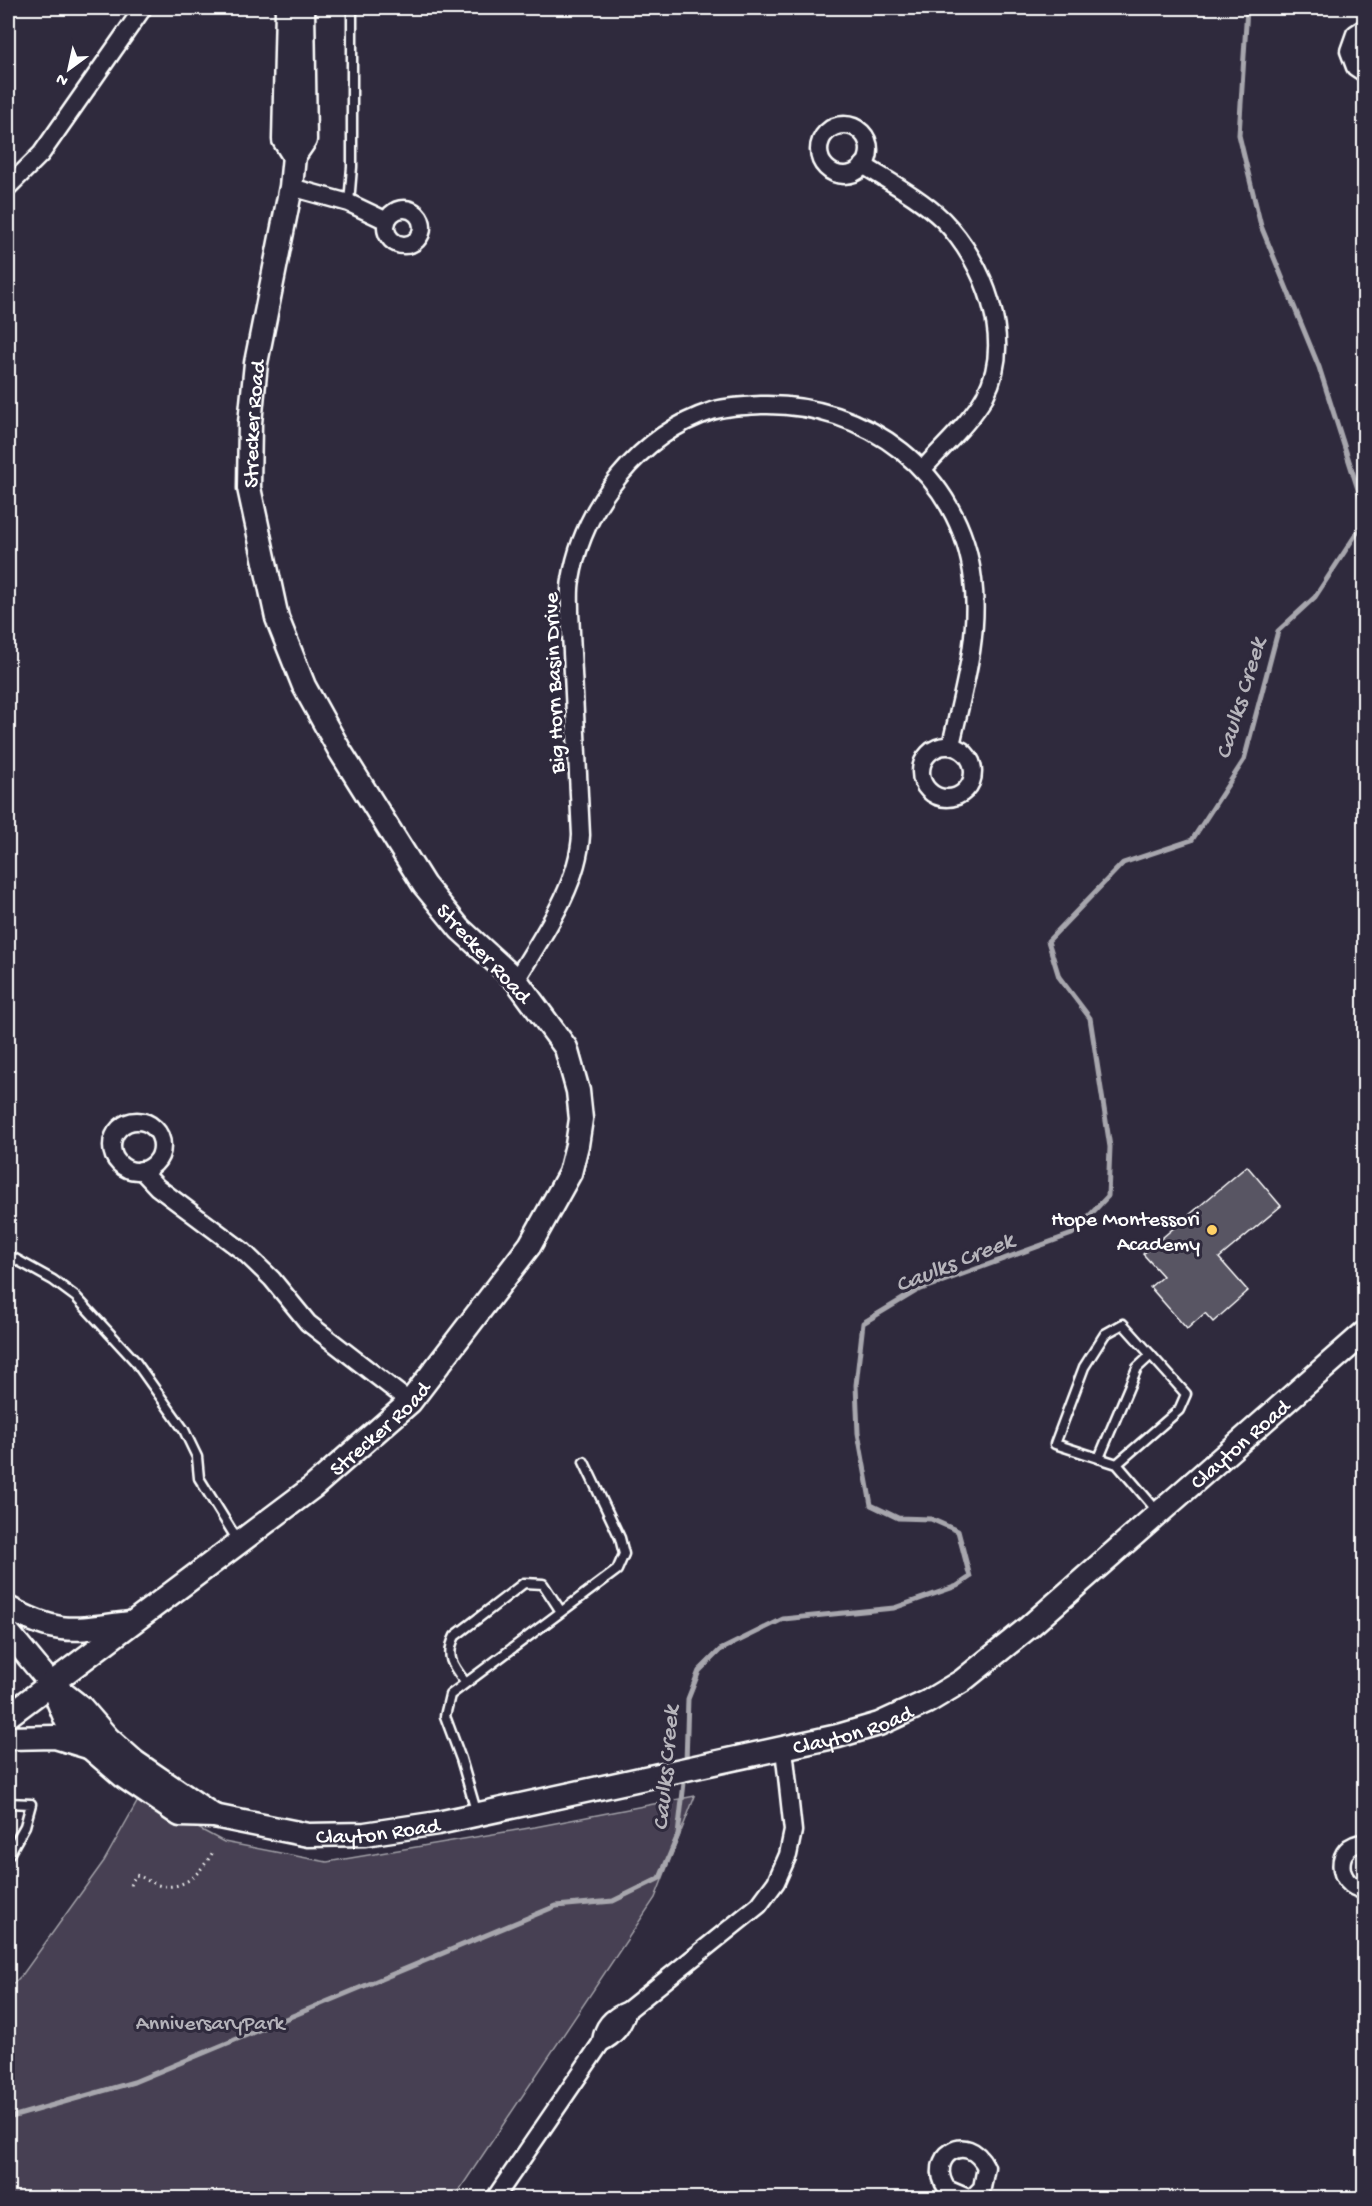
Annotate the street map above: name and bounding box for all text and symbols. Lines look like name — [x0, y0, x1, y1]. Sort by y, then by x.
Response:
north arrow — [39, 39, 99, 99]
text: N — [53, 68, 72, 89]
street label: Strecker Road — [240, 357, 273, 488]
street label: Big Horn Basin Drive — [540, 591, 572, 775]
water label: Caulks Creek — [1210, 633, 1275, 763]
street label: Strecker Road — [429, 899, 537, 1012]
place label: Hope Montessori Academy — [1051, 1208, 1200, 1259]
marker: Hope Montessori Academy — [1205, 1223, 1219, 1237]
water label: Caulks Creek — [892, 1227, 1021, 1301]
street label: Strecker Road — [326, 1376, 439, 1484]
street label: Clayton Road — [1186, 1394, 1298, 1496]
street label: Clayton Road — [791, 1700, 920, 1762]
water label: Caulks Creek — [648, 1702, 688, 1832]
street label: Clayton Road — [316, 1814, 444, 1852]
park label: AnniversaryPark — [136, 2012, 286, 2038]

